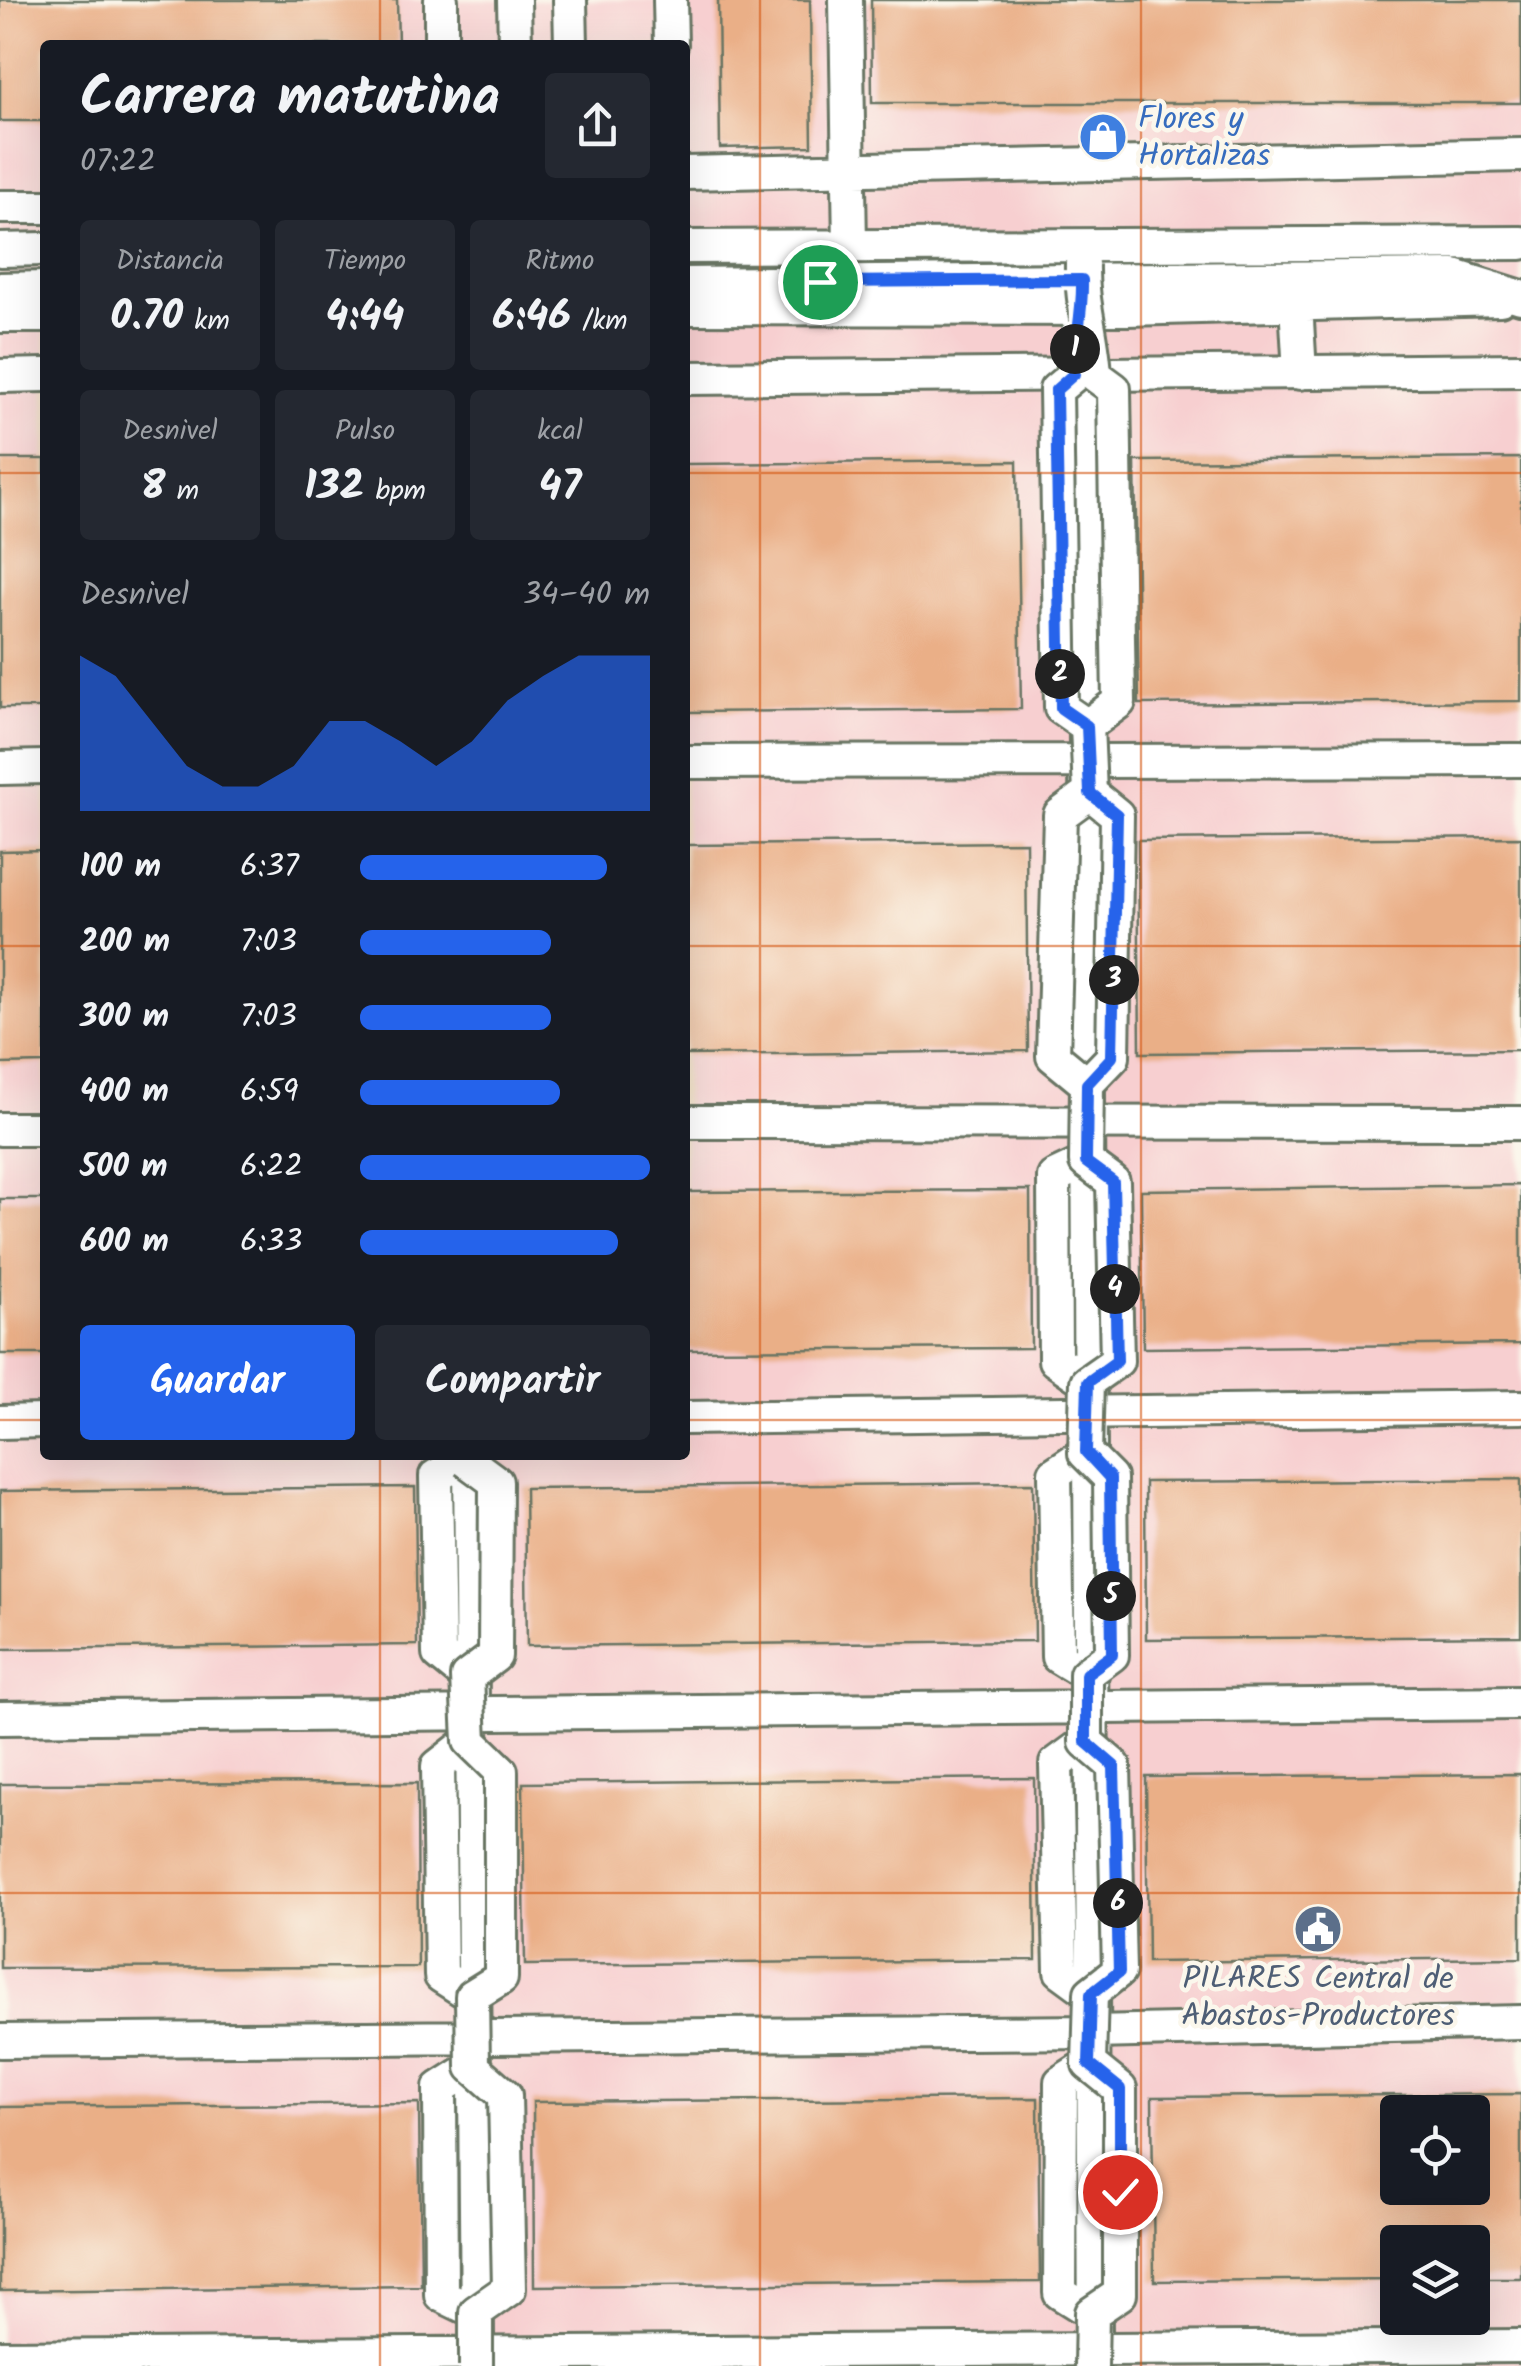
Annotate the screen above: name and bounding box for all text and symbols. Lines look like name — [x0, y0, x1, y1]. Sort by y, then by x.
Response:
text: Carrera matutina — [80, 56, 500, 143]
button: share — [545, 73, 650, 178]
place label: Flores y Hortalizas — [1138, 94, 1270, 182]
shop icon: Flores y Hortalizas — [1077, 111, 1129, 163]
text: 07:22 — [80, 137, 156, 188]
text: Distancia — [116, 239, 224, 284]
text: Tiempo — [324, 239, 406, 284]
text: Ritmo — [526, 239, 594, 284]
pin — [778, 240, 863, 325]
icon: arrive — [793, 255, 848, 310]
text: 0.70 — [110, 284, 183, 351]
text: 4:44 — [325, 284, 405, 351]
text: 6:46 — [492, 284, 571, 351]
text: km — [183, 299, 230, 344]
text: /km — [571, 299, 628, 344]
pin: 1 — [1050, 324, 1100, 374]
text: 1 — [1071, 326, 1079, 371]
text: Desnivel — [122, 409, 218, 454]
text: Pulso — [335, 409, 395, 454]
text: kcal — [537, 409, 583, 454]
text: 8 — [141, 454, 166, 521]
text: 132 — [304, 454, 364, 521]
text: 47 — [539, 454, 581, 521]
text: m — [166, 469, 199, 514]
text: bpm — [364, 469, 426, 514]
text: Desnivel — [80, 570, 189, 621]
text: 34–40 m — [523, 570, 650, 621]
pin: 2 — [1035, 649, 1085, 699]
text: 2 — [1052, 651, 1068, 696]
text: 100 m — [80, 842, 161, 893]
text: 6:37 — [240, 842, 299, 893]
text: 200 m — [80, 917, 170, 968]
text: 7:03 — [240, 917, 297, 968]
pin: 3 — [1089, 955, 1139, 1005]
text: 3 — [1106, 957, 1122, 1002]
text: 300 m — [80, 992, 169, 1043]
text: 7:03 — [240, 992, 297, 1043]
text: 400 m — [80, 1067, 169, 1118]
text: 6:59 — [240, 1067, 298, 1118]
text: 500 m — [80, 1142, 168, 1193]
text: 6:22 — [240, 1142, 303, 1193]
text: 600 m — [80, 1217, 169, 1268]
text: 6:33 — [240, 1217, 302, 1268]
pin: 4 — [1090, 1264, 1140, 1314]
text: 4 — [1107, 1266, 1123, 1311]
button: Guardar — [80, 1325, 355, 1440]
button: Compartir — [375, 1325, 650, 1440]
pin: 5 — [1086, 1571, 1136, 1621]
text: 5 — [1104, 1573, 1118, 1618]
pin: 6 — [1093, 1878, 1143, 1928]
text: 6 — [1110, 1880, 1126, 1925]
public building icon: PILARES Central de Abastos-Productores — [1292, 1903, 1344, 1955]
place label: PILARES Central de Abastos-Productores — [1181, 1954, 1455, 2042]
map controls — [1380, 2095, 1490, 2335]
button: locate — [1380, 2095, 1490, 2205]
pin — [1078, 2150, 1163, 2235]
icon: check — [1093, 2165, 1148, 2220]
button: layers — [1380, 2225, 1490, 2335]

